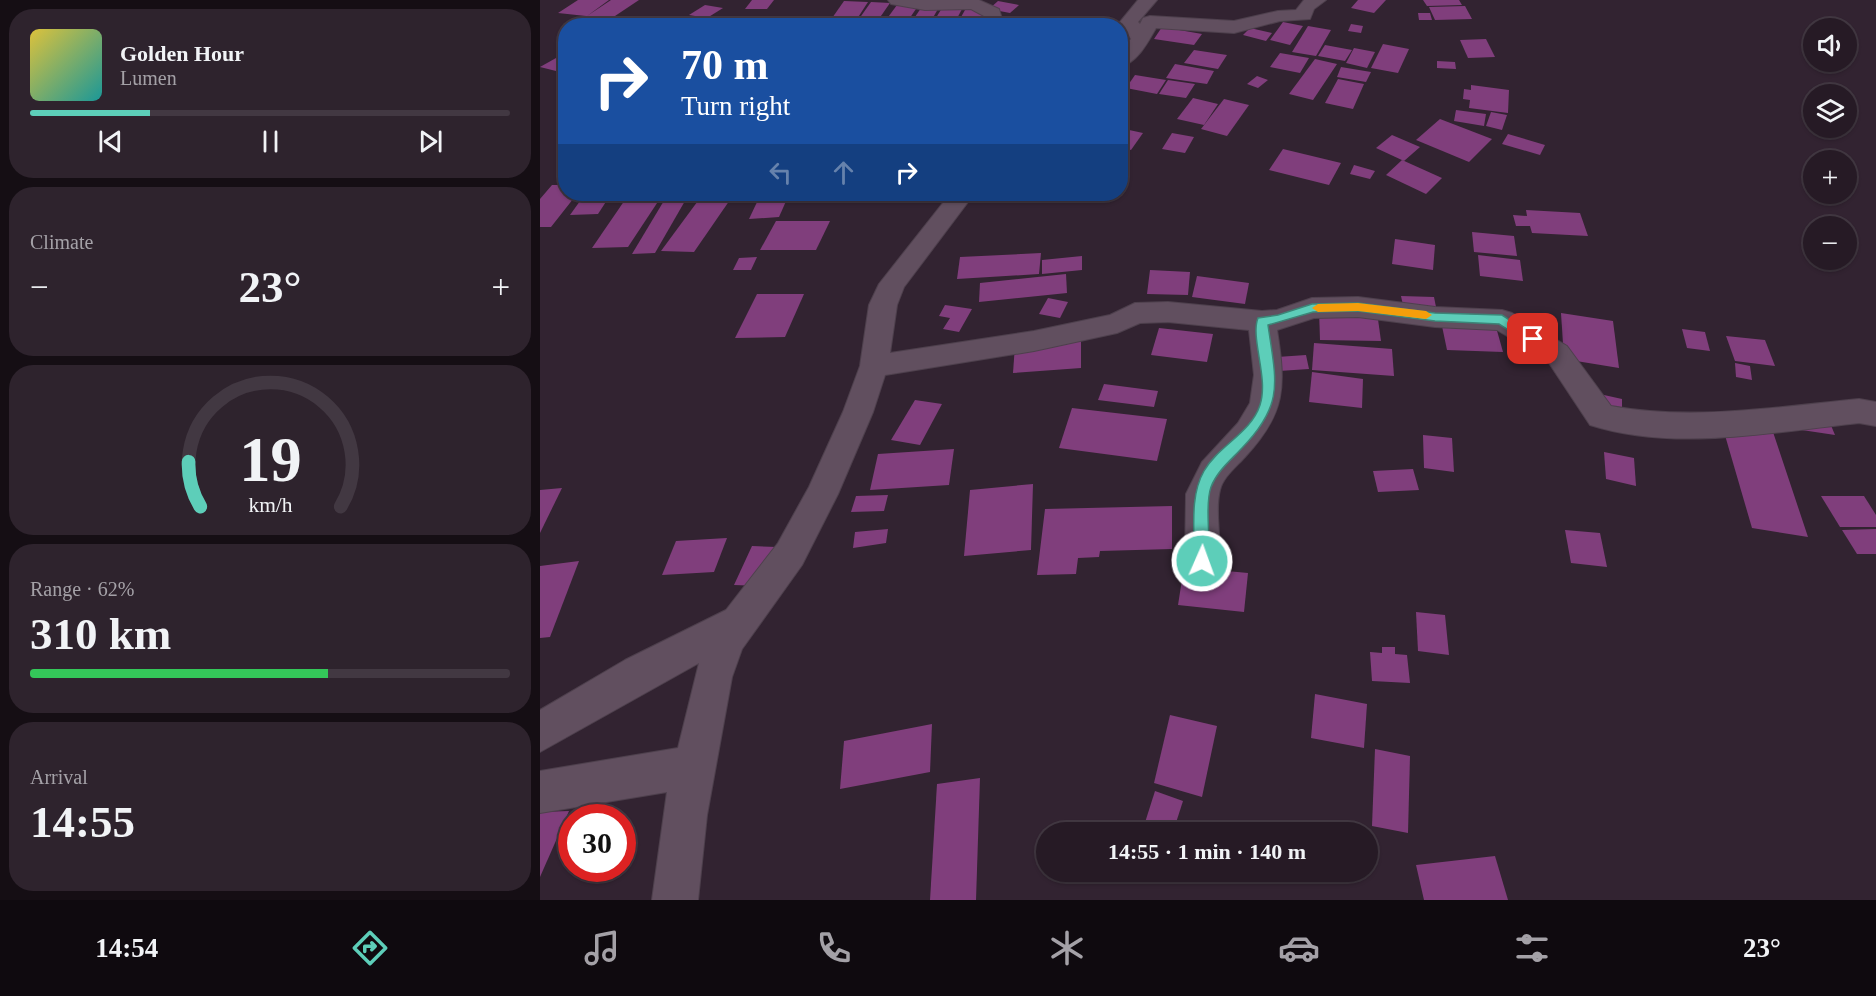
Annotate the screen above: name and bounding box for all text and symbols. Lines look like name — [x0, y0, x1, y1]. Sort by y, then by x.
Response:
map controls — [1803, 18, 1857, 270]
button: sound — [1803, 18, 1857, 72]
text: Golden Hour — [120, 41, 244, 66]
icon: right — [582, 42, 660, 120]
text: 70 m — [681, 42, 769, 88]
text: Lumen — [120, 67, 177, 89]
button: layers — [1803, 84, 1857, 138]
text: Turn right — [681, 91, 790, 121]
icon: previous — [94, 125, 127, 158]
icon: pause — [254, 125, 287, 158]
icon: next — [414, 125, 447, 158]
button: + — [1803, 150, 1857, 204]
icon: left — [764, 156, 797, 189]
icon: ahead — [827, 156, 860, 189]
icon: right — [890, 156, 923, 189]
button: − — [1803, 216, 1857, 270]
text: Climate — [30, 231, 93, 253]
text: 23° — [239, 262, 302, 312]
text: − — [30, 269, 49, 305]
text: + — [491, 269, 510, 305]
pin — [1507, 313, 1558, 364]
icon: arrive — [1516, 322, 1549, 355]
text: 19 — [239, 425, 301, 494]
text: km/h — [248, 493, 292, 517]
position arrow — [1170, 529, 1234, 593]
text: Range · 62% — [30, 578, 134, 600]
text: 310 km — [30, 609, 171, 659]
text: Arrival — [30, 766, 88, 788]
text: 14:55 — [30, 797, 135, 847]
speed limit sign: 30 — [558, 804, 636, 882]
text: 14:55 · 1 min · 140 m — [1108, 839, 1306, 864]
icon: directions — [349, 927, 391, 969]
icon: music — [581, 927, 623, 969]
icon: phone — [813, 927, 855, 969]
icon: climate — [1046, 927, 1088, 969]
icon: car — [1278, 927, 1320, 969]
icon: filters — [1511, 927, 1553, 969]
text: 14:54 — [95, 933, 158, 963]
text: 23° — [1743, 933, 1781, 963]

